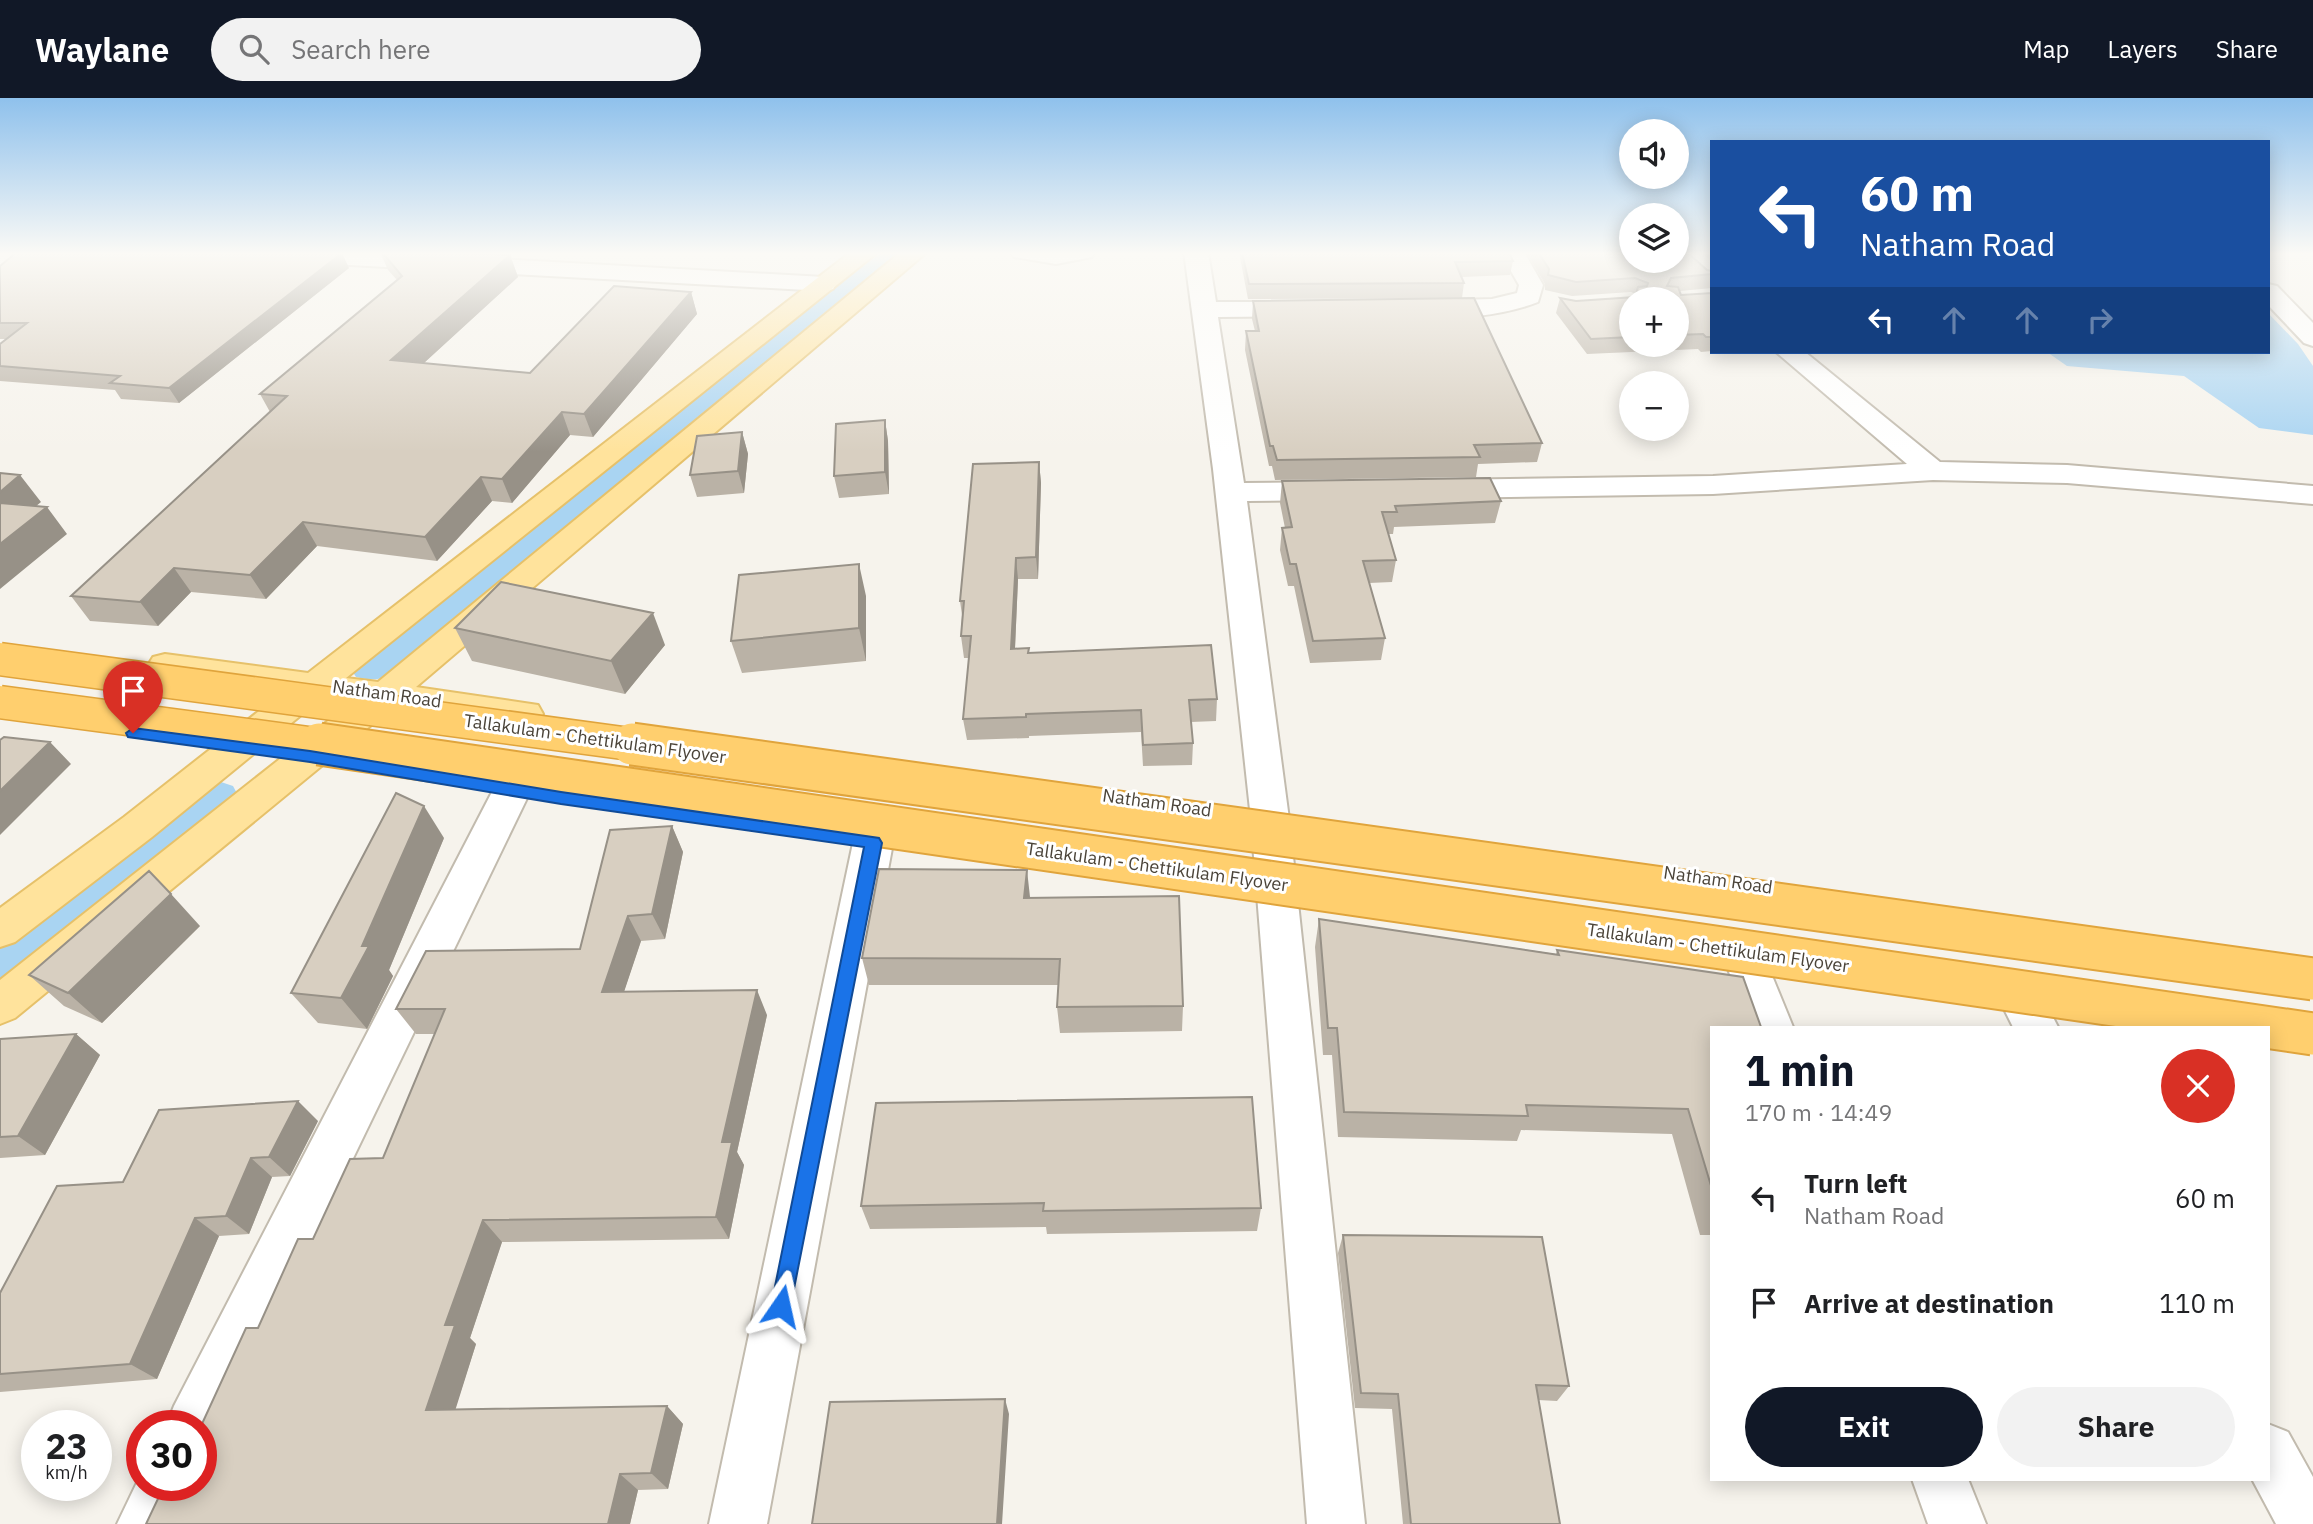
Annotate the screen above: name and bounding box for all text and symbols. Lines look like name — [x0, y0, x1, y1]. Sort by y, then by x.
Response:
search box — [211, 18, 701, 81]
text: Waylane — [35, 28, 169, 71]
icon: search — [235, 30, 273, 68]
text: Search here — [291, 32, 431, 66]
text: Map — [2023, 33, 2070, 65]
text: Layers — [2108, 33, 2178, 65]
text: Share — [2216, 33, 2278, 65]
map controls — [1619, 119, 1689, 441]
button: sound — [1619, 119, 1689, 189]
text: 60 m — [1860, 161, 1974, 224]
icon: left — [1745, 168, 1836, 259]
button: layers — [1619, 203, 1689, 273]
text: Natham Road — [1860, 223, 2055, 265]
button: + — [1619, 287, 1689, 357]
icon: left — [1862, 301, 1900, 339]
icon: ahead — [1935, 301, 1973, 339]
icon: ahead — [2008, 301, 2046, 339]
icon: right — [2081, 301, 2119, 339]
button: − — [1619, 371, 1689, 441]
pin — [103, 661, 163, 733]
icon: arrive — [114, 672, 152, 710]
street label: Natham Road — [331, 674, 443, 713]
street label: Tallakulam - Chettikulam Flyover — [463, 709, 728, 768]
street label: Natham Road — [1101, 783, 1213, 822]
street label: Tallakulam - Chettikulam Flyover — [1025, 837, 1290, 896]
street label: Natham Road — [1662, 860, 1774, 899]
street label: Tallakulam - Chettikulam Flyover — [1586, 918, 1851, 977]
text: 1 min — [1745, 1043, 1855, 1098]
button: close — [2161, 1049, 2235, 1123]
text: 170 m · 14:49 — [1745, 1097, 1892, 1127]
text: Turn left — [1804, 1166, 1907, 1200]
icon: left — [1745, 1179, 1783, 1217]
text: 60 m — [2175, 1181, 2235, 1215]
text: Natham Road — [1804, 1200, 1944, 1230]
position arrow — [744, 1269, 818, 1343]
icon: arrive — [1745, 1284, 1783, 1322]
text: Arrive at destination — [1804, 1286, 2054, 1320]
text: 110 m — [2159, 1286, 2235, 1320]
button: Exit — [1745, 1387, 1983, 1467]
button: Share — [1997, 1387, 2235, 1467]
speed limit sign: 30 — [126, 1410, 217, 1501]
text: 23 — [45, 1423, 88, 1469]
text: km/h — [45, 1461, 88, 1484]

